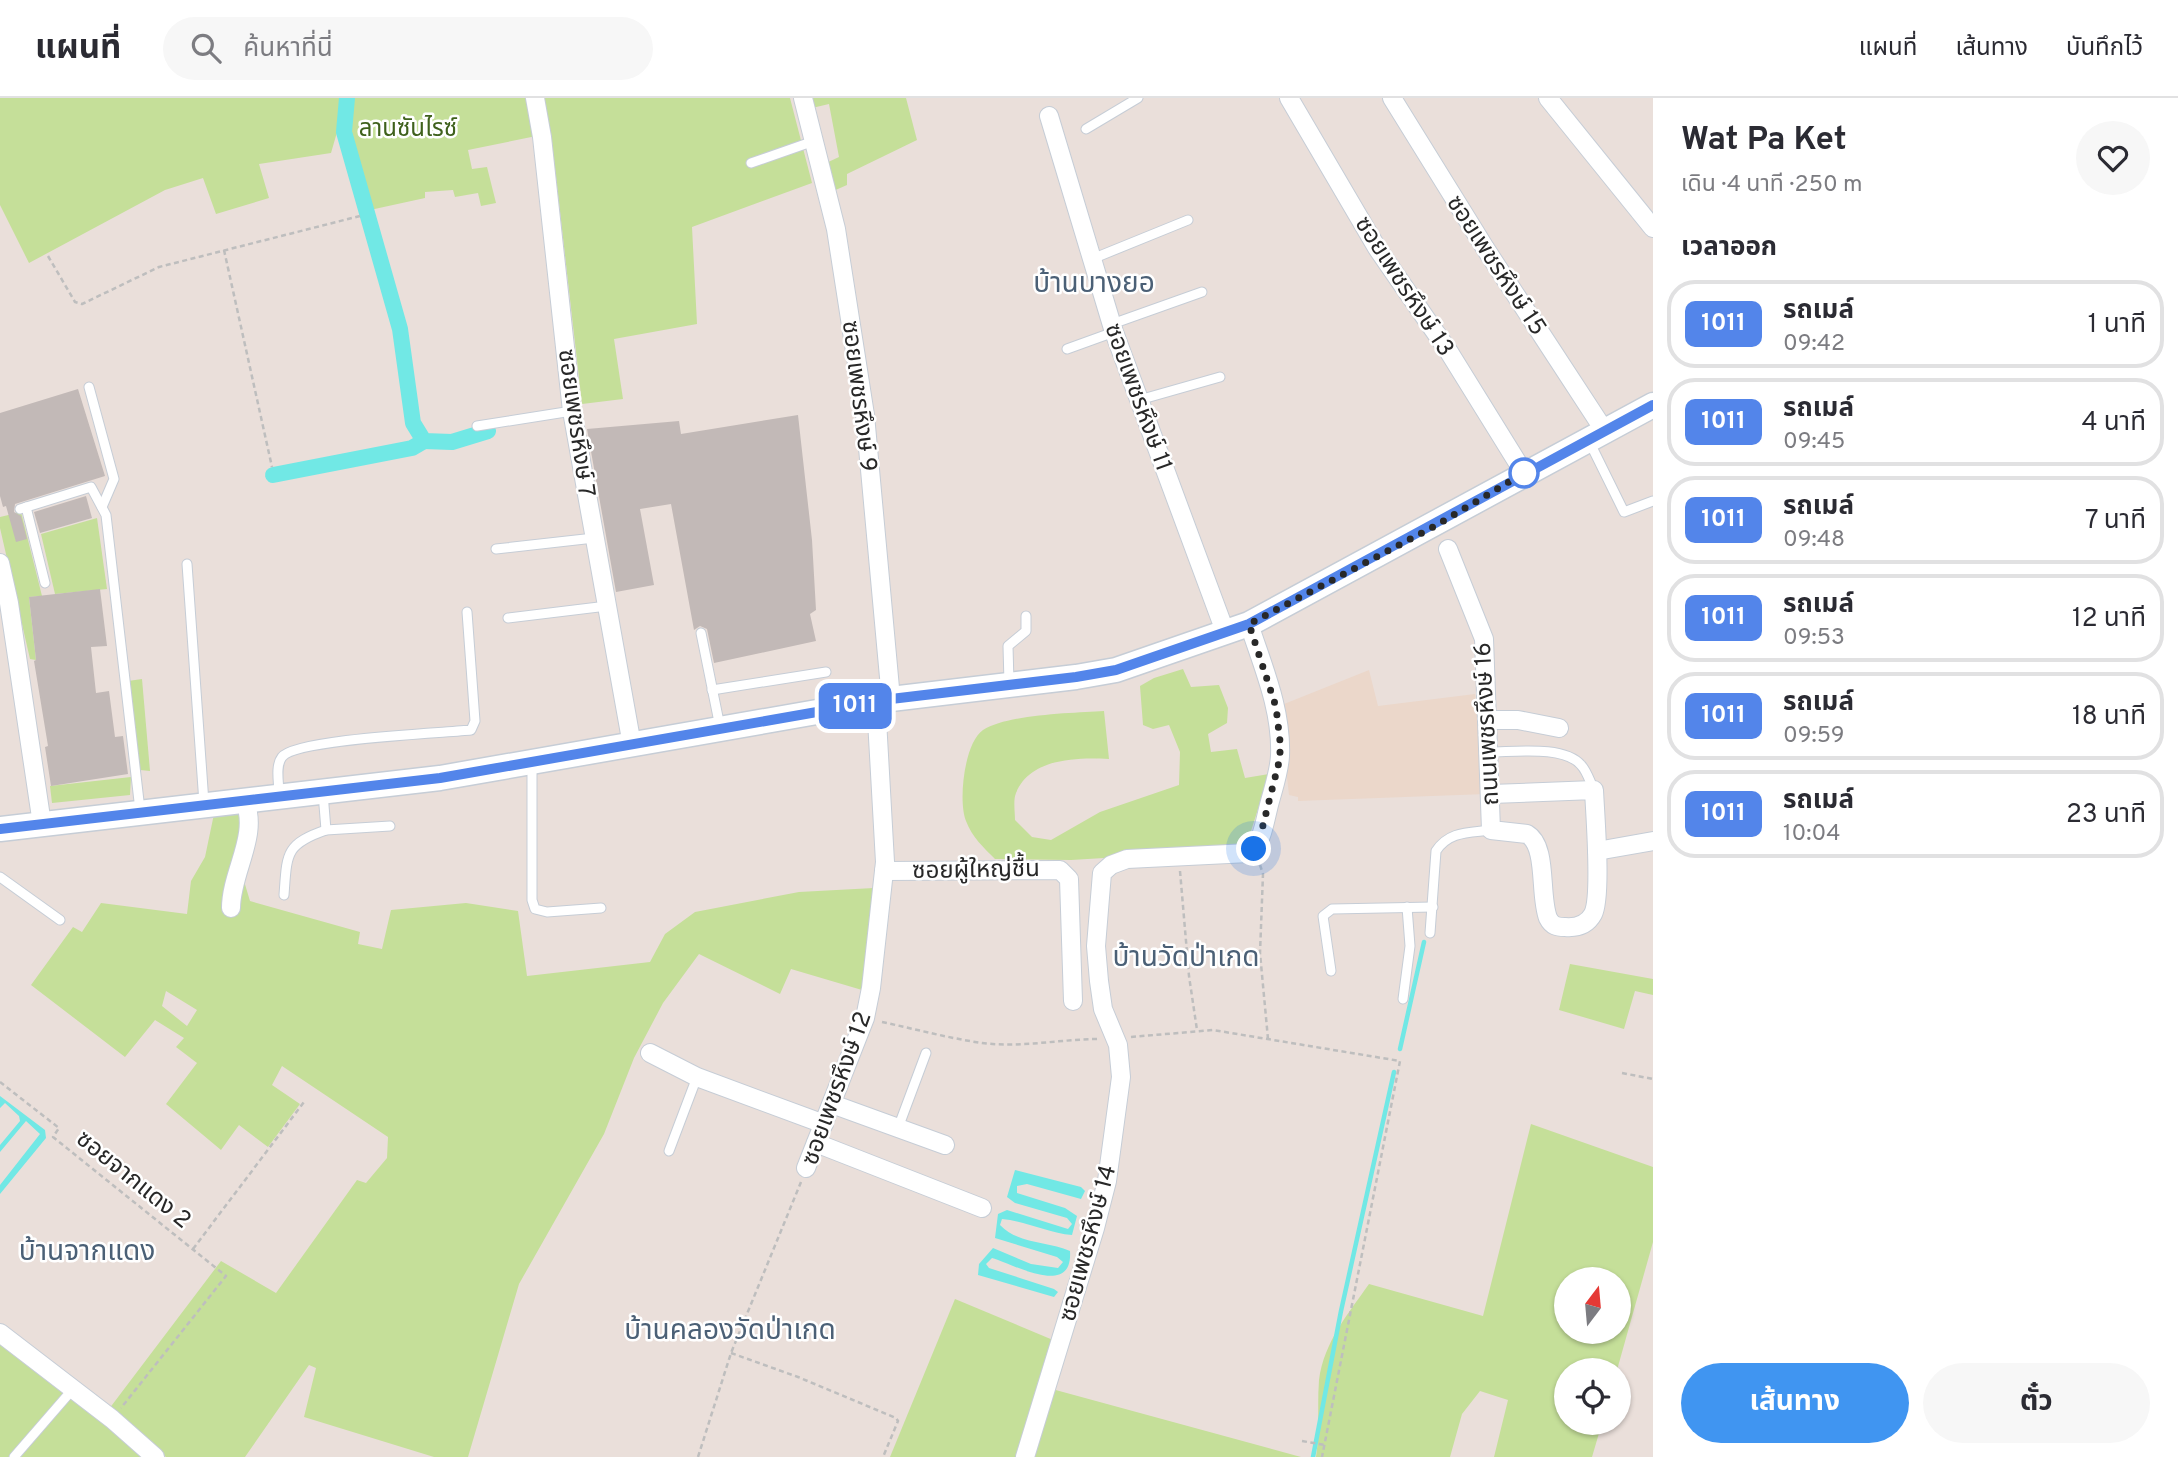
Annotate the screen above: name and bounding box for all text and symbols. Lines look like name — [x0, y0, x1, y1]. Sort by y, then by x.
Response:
search box — [163, 17, 653, 80]
text: แผนที่ — [35, 29, 121, 71]
icon: search — [187, 29, 225, 67]
text: ค้นหาที่นี่ — [243, 33, 333, 66]
text: แผนที่ — [1859, 34, 1917, 64]
text: เส้นทาง — [1955, 34, 2028, 64]
text: บันทึกไว้ — [2066, 34, 2143, 64]
park label: ลานซันไรซ์ — [359, 115, 458, 145]
text: Wat Pa Ket — [1681, 120, 1847, 162]
button: heart — [2076, 121, 2150, 195]
text: เดิน · 4 นาที · 250 m — [1681, 171, 1863, 200]
street label: ซอยเพชรหึงษ์ 15 — [1439, 190, 1552, 342]
street label: ซอยเพชรหึงษ์ 13 — [1347, 211, 1460, 363]
text: เวลาออก — [1681, 232, 1777, 265]
district label: บ้านบางยอ — [1033, 267, 1155, 303]
text: รถเมล์ — [1783, 295, 1854, 328]
text: 1011 — [1701, 309, 1746, 339]
text: 1 นาที — [2088, 309, 2146, 342]
street label: ซอยเพชรหึงษ์ 9 — [834, 319, 882, 473]
street label: ซอยเพชรหึงษ์ 11 — [1096, 319, 1178, 476]
text: 09:42 — [1783, 330, 1845, 359]
street label: ซอยเพชรหึงษ์ 7 — [550, 347, 600, 499]
text: รถเมล์ — [1783, 393, 1854, 426]
text: 1011 — [1701, 407, 1746, 437]
text: 4 นาที — [2081, 407, 2146, 440]
text: 09:45 — [1783, 428, 1845, 457]
unlabelled marker — [1509, 458, 1539, 488]
text: รถเมล์ — [1783, 491, 1854, 524]
text: 1011 — [1701, 505, 1746, 535]
text: 7 นาที — [2085, 505, 2146, 538]
text: 09:48 — [1783, 526, 1845, 555]
text: รถเมล์ — [1783, 589, 1854, 622]
text: 1011 — [1701, 603, 1746, 633]
text: 12 นาที — [2072, 603, 2146, 636]
text: 09:53 — [1783, 624, 1845, 653]
street label: ถนนเพชรหึงษ์ 16 — [1469, 642, 1507, 806]
line badge: 1011 — [806, 683, 904, 729]
text: รถเมล์ — [1783, 687, 1854, 720]
text: 1011 — [833, 691, 877, 721]
text: 1011 — [1701, 701, 1746, 731]
text: 18 นาที — [2072, 701, 2146, 734]
text: 09:59 — [1783, 722, 1844, 751]
text: รถเมล์ — [1783, 785, 1854, 818]
text: 1011 — [1701, 799, 1746, 829]
text: 23 นาที — [2066, 799, 2146, 832]
text: 10:04 — [1783, 820, 1841, 849]
your location — [1236, 831, 1271, 866]
street label: ซอยผู้ใหญ่ชื้น — [912, 851, 1040, 887]
district label: บ้านวัดป่าเกด — [1112, 941, 1260, 977]
street label: ซอยเพชรหึงษ์ 12 — [796, 1008, 880, 1170]
street label: ซอยจากแดง 2 — [69, 1125, 196, 1236]
street label: ซอยเพชรหึงษ์ 14 — [1054, 1162, 1124, 1325]
district label: บ้านจากแดง — [19, 1235, 155, 1271]
north arrow — [1554, 1267, 1631, 1344]
map controls — [1554, 1267, 1631, 1435]
district label: บ้านคลองวัดป่าเกด — [624, 1314, 836, 1350]
button: locate — [1554, 1358, 1631, 1435]
button: เส้นทาง — [1681, 1363, 1909, 1443]
button: ตั๋ว — [1923, 1363, 2150, 1443]

